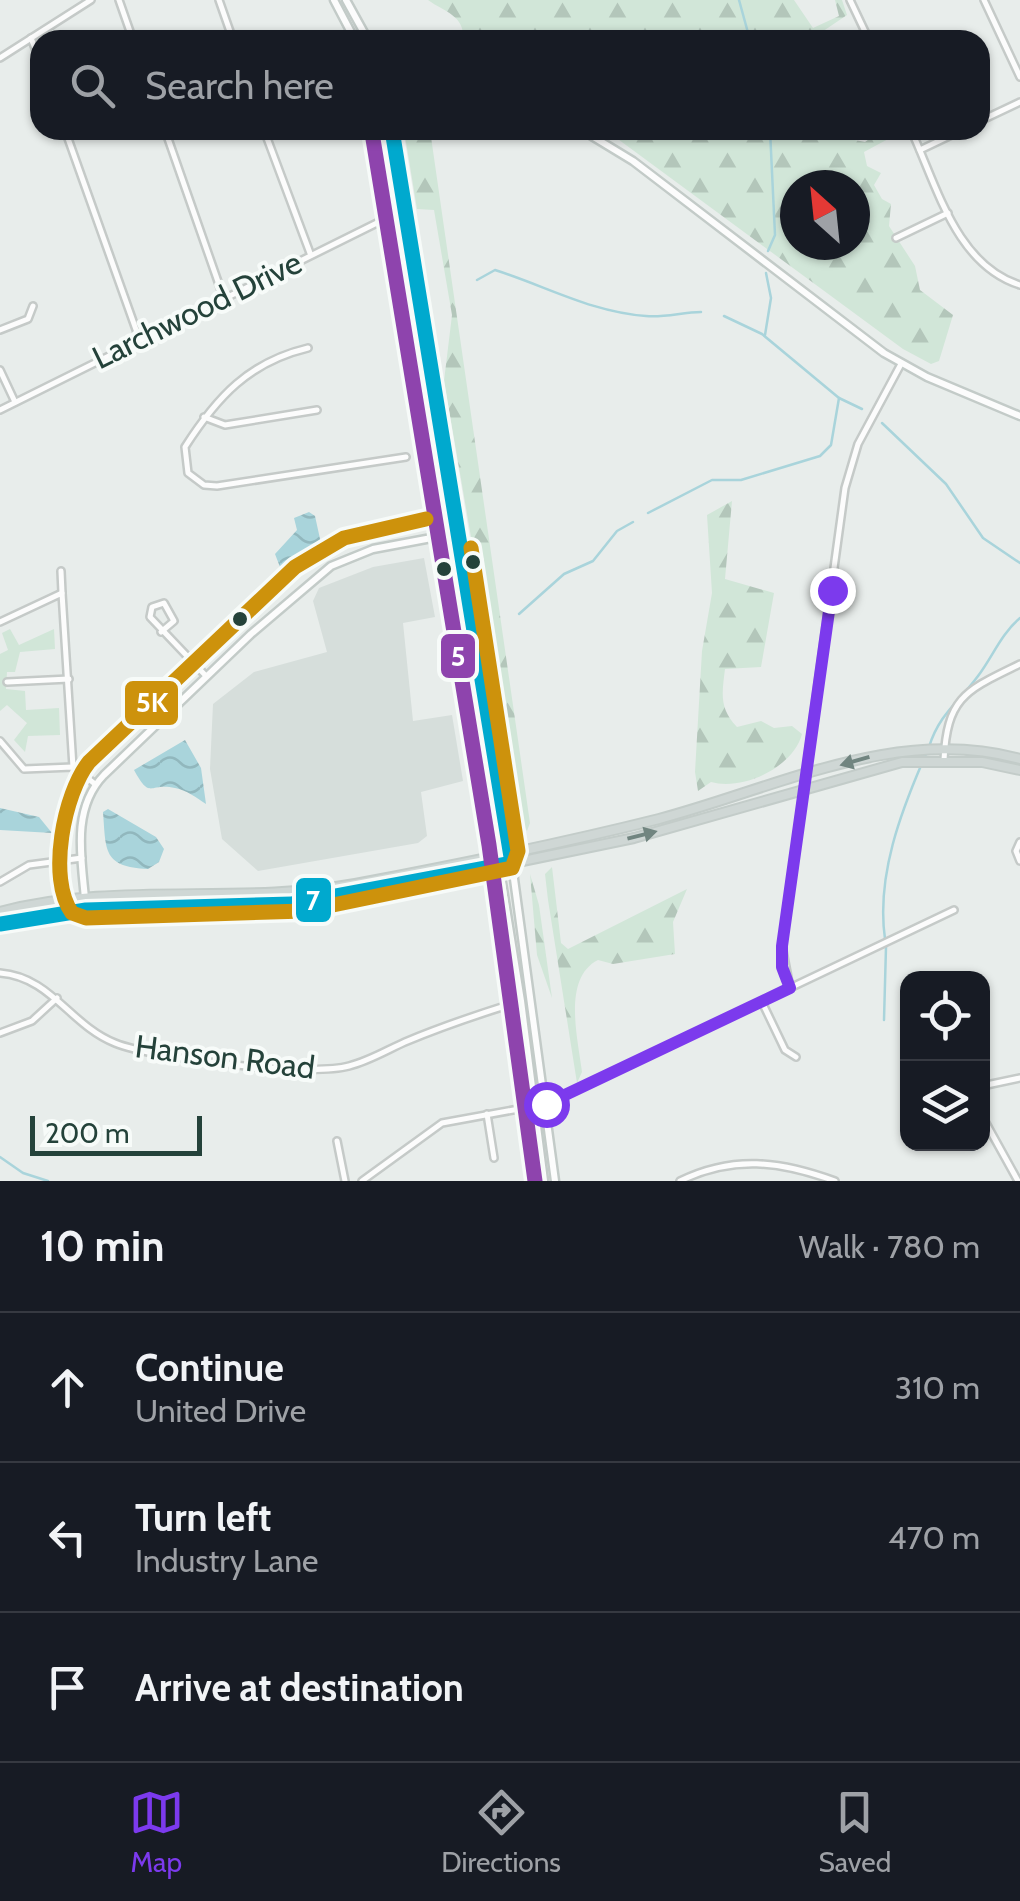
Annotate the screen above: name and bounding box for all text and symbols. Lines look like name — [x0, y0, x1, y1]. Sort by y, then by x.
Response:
search box — [30, 30, 990, 140]
icon: search — [65, 58, 120, 113]
text: Search here — [145, 62, 334, 109]
north arrow — [780, 170, 870, 260]
street label: Larchwood Drive — [86, 242, 308, 377]
unlabelled marker — [463, 552, 483, 572]
unlabelled marker — [434, 559, 454, 579]
route end — [810, 568, 856, 614]
unlabelled marker — [230, 609, 250, 629]
line badge: 5 — [439, 632, 477, 680]
text: 5 — [450, 639, 466, 673]
line badge: 5K — [123, 679, 180, 727]
text: 5K — [136, 685, 169, 719]
one-way arrow — [839, 754, 870, 769]
one-way arrow — [627, 827, 658, 843]
line badge: 7 — [294, 876, 333, 924]
text: 7 — [306, 883, 321, 917]
map controls — [900, 971, 990, 1151]
button: locate — [900, 971, 990, 1061]
street label: Hanson Road — [133, 1026, 317, 1087]
button: layers — [900, 1061, 990, 1151]
route start — [524, 1082, 570, 1128]
scale bar — [30, 1111, 202, 1156]
text: 200 m — [45, 1116, 130, 1150]
text: 10 min — [40, 1220, 164, 1272]
text: Walk · 780 m — [799, 1227, 980, 1266]
text: Continue — [135, 1344, 284, 1391]
icon: ahead — [40, 1360, 95, 1415]
text: 310 m — [895, 1368, 980, 1407]
text: United Drive — [135, 1391, 306, 1430]
text: Turn left — [135, 1494, 271, 1541]
icon: left — [40, 1510, 95, 1565]
text: 470 m — [888, 1518, 980, 1557]
text: Industry Lane — [135, 1541, 318, 1580]
icon: arrive — [40, 1660, 95, 1715]
text: Arrive at destination — [135, 1664, 464, 1711]
tab: Map — [129, 1785, 184, 1879]
tab: Directions — [441, 1785, 561, 1879]
tab: Saved — [819, 1785, 891, 1879]

